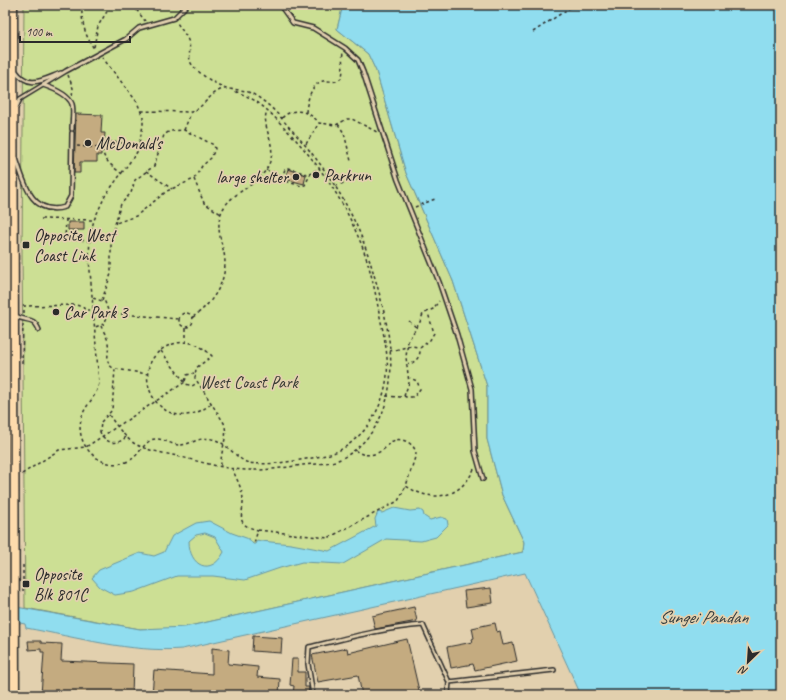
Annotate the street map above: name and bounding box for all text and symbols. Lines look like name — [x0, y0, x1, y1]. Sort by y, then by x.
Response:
scale bar — [20, 18, 130, 44]
text: 100 m — [26, 24, 53, 40]
place label: McDonald's — [96, 133, 164, 154]
marker: McDonald's — [83, 138, 93, 148]
place label: Parkrun — [324, 165, 372, 186]
place label: large shelter — [217, 167, 290, 188]
marker: Parkrun — [311, 170, 321, 180]
marker: large shelter — [291, 172, 301, 182]
place label: Opposite West Coast Link — [34, 225, 117, 266]
marker: Opposite West Coast Link — [21, 240, 31, 250]
place label: Car Park 3 — [64, 302, 129, 323]
marker: Car Park 3 — [51, 307, 61, 317]
park label: West Coast Park — [200, 372, 300, 393]
place label: Opposite Blk 801C — [34, 564, 89, 605]
marker: Opposite Blk 801C — [21, 579, 31, 589]
water label: Sungei Pandan — [658, 606, 749, 628]
north arrow — [728, 642, 768, 682]
text: N — [736, 662, 750, 679]

